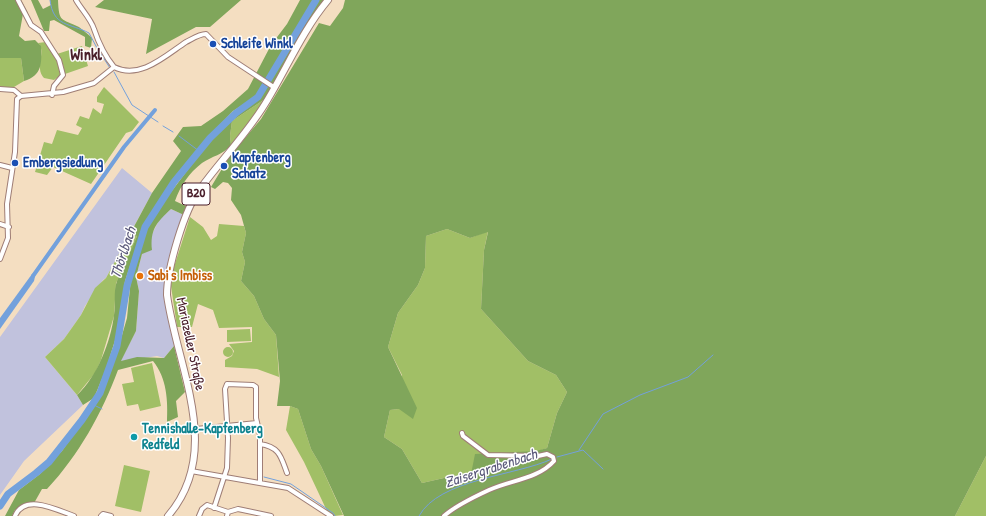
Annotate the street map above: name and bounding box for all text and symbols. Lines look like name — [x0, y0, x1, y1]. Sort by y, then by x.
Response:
place label: Schleife Winkl — [221, 36, 293, 52]
marker: Schleife Winkl — [208, 39, 218, 49]
district label: Winkl — [70, 46, 102, 66]
place label: Kapfenberg Schatz — [232, 150, 291, 182]
place label: Embergsiedlung — [23, 155, 103, 171]
marker: Embergsiedlung — [10, 158, 20, 168]
marker: Kapfenberg Schatz — [219, 161, 229, 171]
road number: B20 — [182, 183, 210, 205]
water label: Thörlbach — [107, 225, 141, 281]
place label: Sabi's Imbiss — [148, 268, 212, 284]
marker: Sabi's Imbiss — [135, 271, 145, 281]
street label: Mariazeller Straße — [172, 296, 208, 392]
place label: Tennishalle-Kapfenberg Redfeld — [142, 421, 263, 454]
marker: Tennishalle-Kapfenberg Redfeld — [129, 432, 139, 442]
water label: Zaisergrabenbach — [443, 446, 539, 492]

